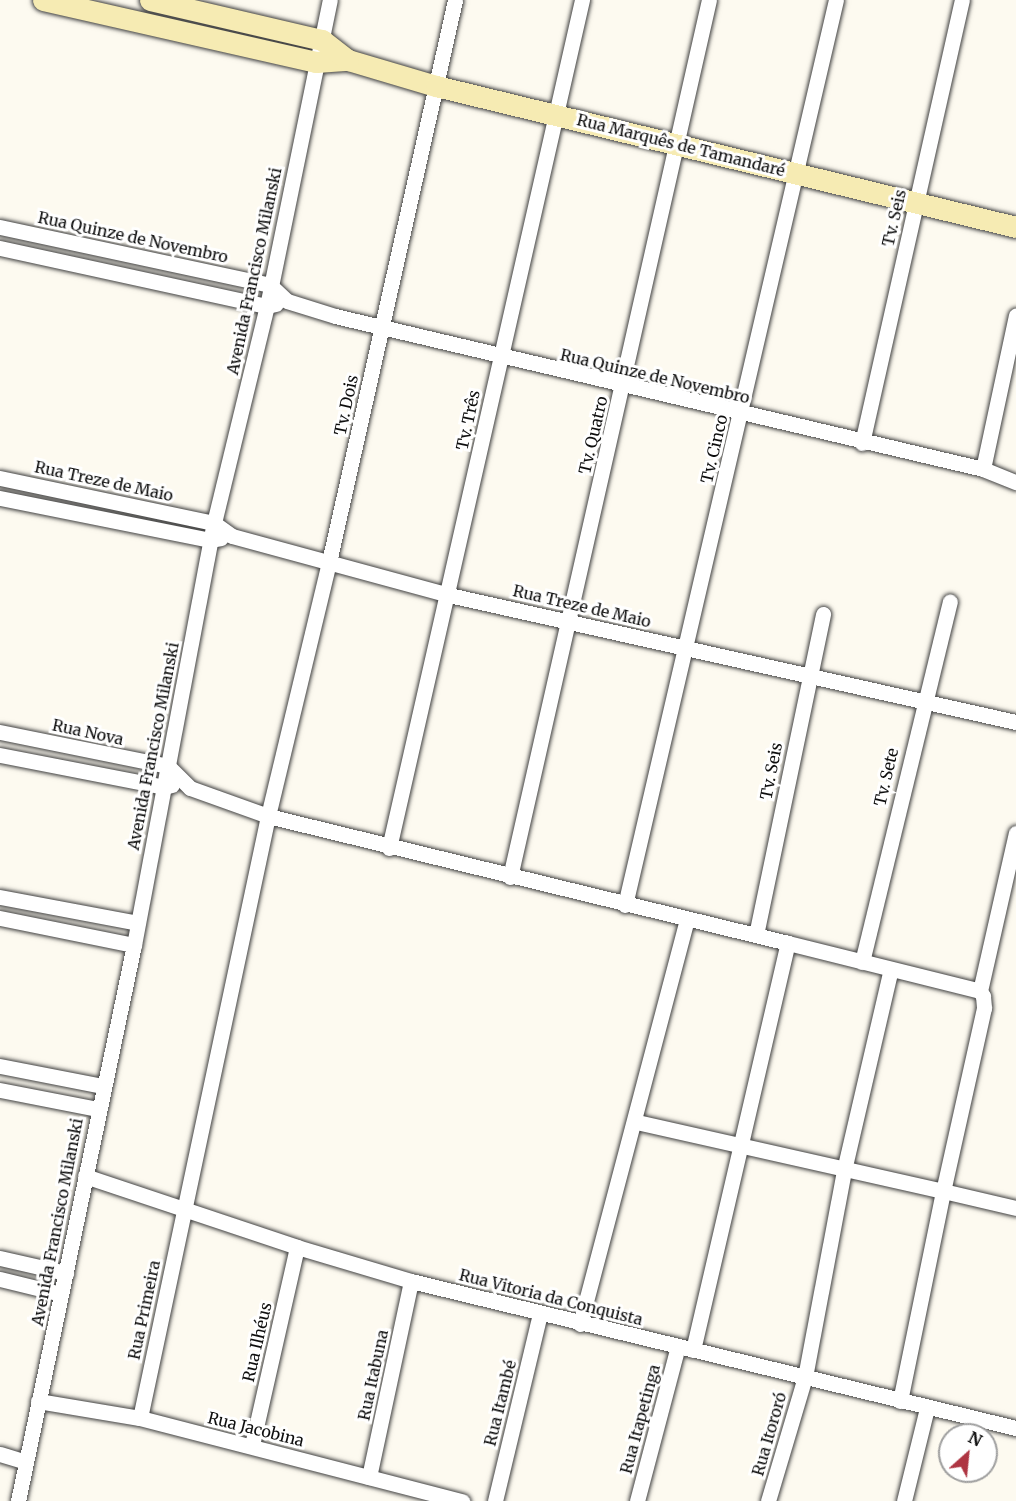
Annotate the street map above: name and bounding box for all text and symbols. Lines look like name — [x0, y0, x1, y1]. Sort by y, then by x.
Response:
street label: Rua Marquês de Tamandaré — [575, 110, 787, 180]
street label: Avenida Francisco Milanski — [223, 166, 285, 376]
street label: Tv. Seis — [878, 188, 910, 248]
street label: Rua Quinze de Novembro — [36, 207, 230, 267]
street label: Rua Quinze de Novembro — [558, 345, 752, 407]
street label: Tv. Dois — [330, 373, 362, 437]
street label: Tv. Três — [452, 388, 484, 452]
street label: Tv. Quatro — [575, 394, 611, 476]
street label: Tv. Cinco — [697, 413, 731, 485]
street label: Rua Treze de Maio — [33, 457, 175, 505]
street label: Rua Treze de Maio — [511, 581, 653, 631]
street label: Avenida Francisco Milanski — [123, 640, 183, 852]
street label: Rua Nova — [51, 715, 125, 749]
street label: Tv. Seis — [756, 741, 786, 801]
street label: Tv. Sete — [870, 746, 902, 808]
street label: Avenida Francisco Milanski — [27, 1116, 87, 1328]
street label: Rua Primeira — [124, 1259, 164, 1361]
street label: Rua Vitoria da Conquista — [457, 1265, 645, 1329]
street label: Rua Ilhéus — [239, 1300, 275, 1384]
street label: Rua Itabuna — [354, 1328, 392, 1422]
street label: Rua Itambé — [480, 1358, 520, 1448]
street label: Rua Itapetinga — [616, 1362, 664, 1476]
street label: Rua Itororó — [748, 1390, 790, 1478]
street label: Rua Jacobina — [206, 1408, 306, 1450]
north arrow — [938, 1423, 998, 1483]
text: N — [965, 1427, 985, 1451]

